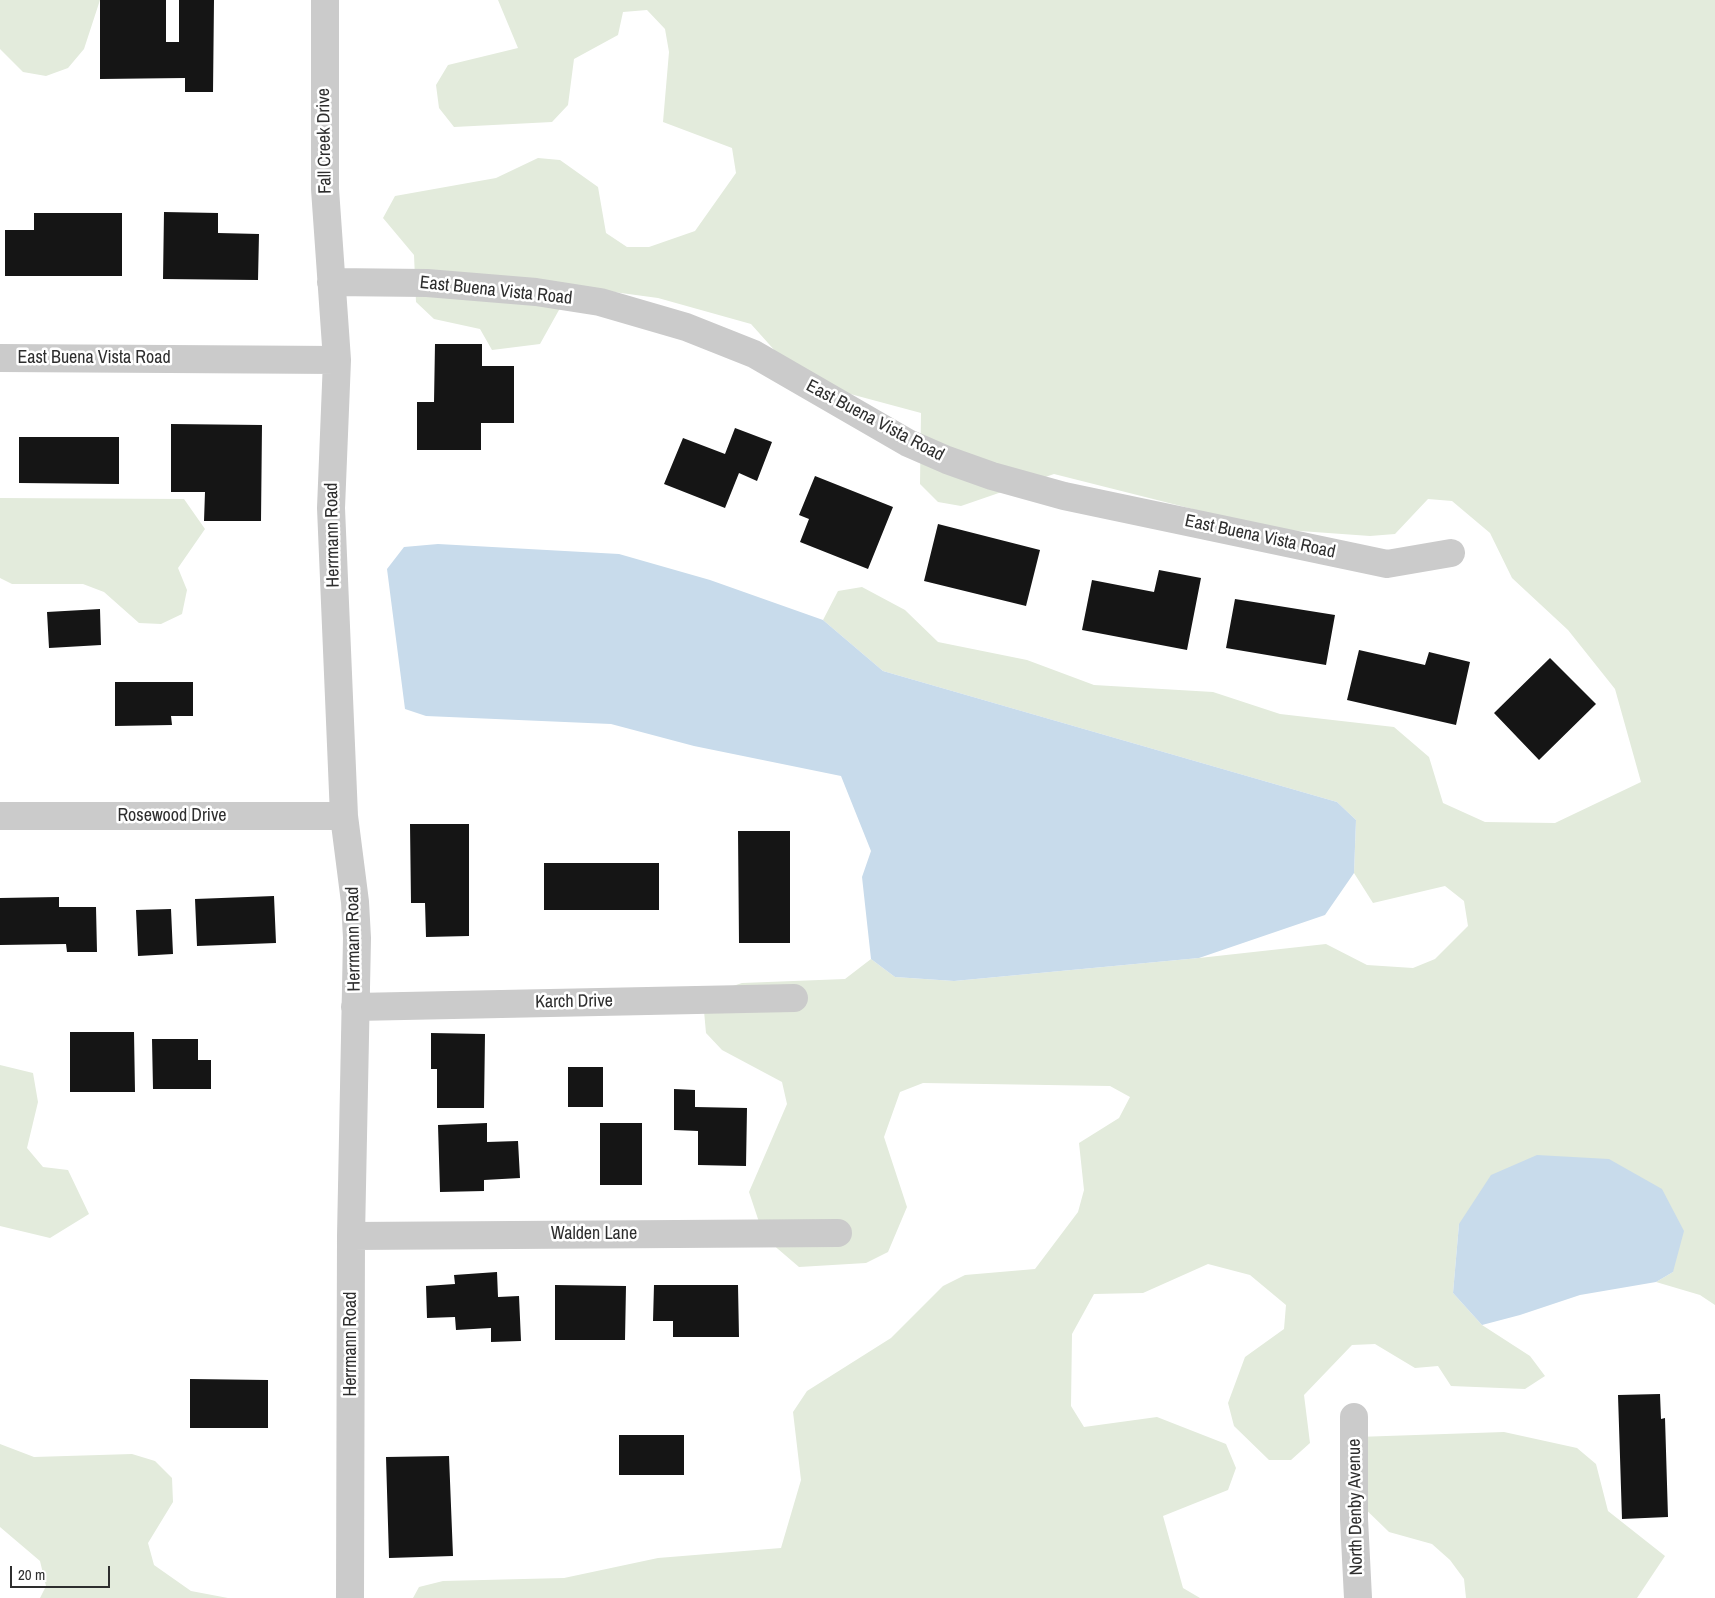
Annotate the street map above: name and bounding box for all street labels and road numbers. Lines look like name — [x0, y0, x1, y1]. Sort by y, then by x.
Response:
street label: Fall Creek Drive — [313, 88, 337, 194]
street label: East Buena Vista Road — [419, 272, 573, 310]
street label: East Buena Vista Road — [17, 347, 171, 369]
street label: East Buena Vista Road — [802, 376, 948, 466]
street label: Herrmann Road — [321, 482, 345, 588]
street label: East Buena Vista Road — [1183, 511, 1337, 563]
street label: Rosewood Drive — [117, 805, 227, 827]
street label: Herrmann Road — [342, 886, 366, 992]
street label: Karch Drive — [535, 991, 613, 1013]
street label: Walden Lane — [551, 1223, 637, 1245]
street label: Herrmann Road — [340, 1292, 362, 1396]
street label: North Denby Avenue — [1344, 1438, 1368, 1576]

